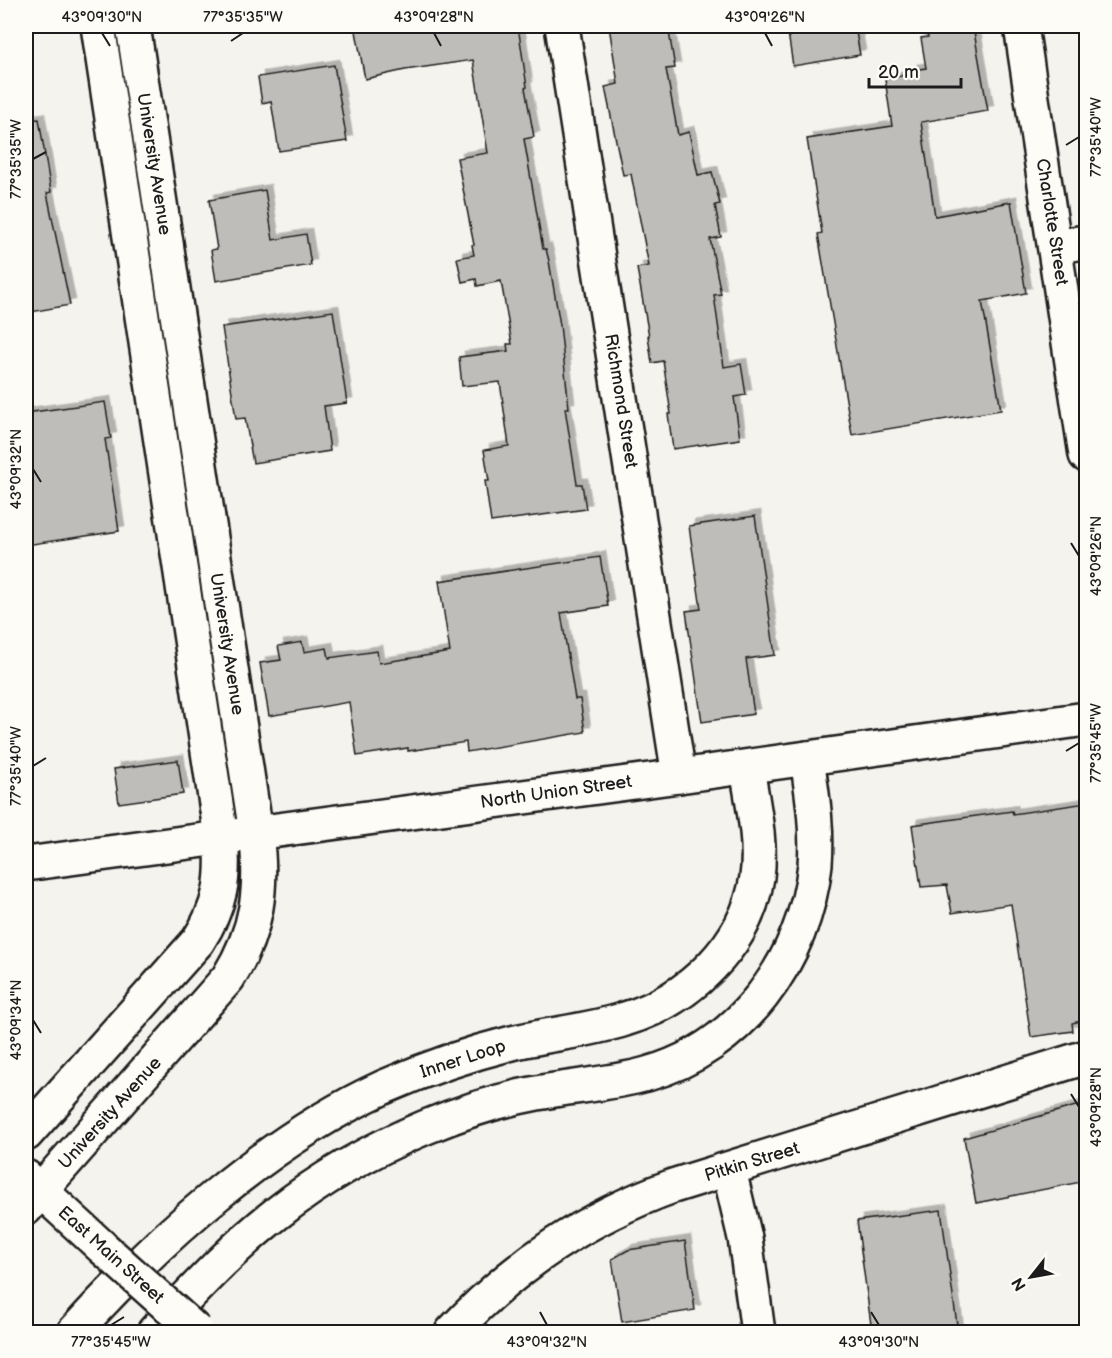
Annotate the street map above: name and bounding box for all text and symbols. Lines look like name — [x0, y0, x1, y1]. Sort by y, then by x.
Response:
text: 43°09'30"N — [62, 8, 142, 27]
text: 77°35'35"W — [203, 8, 283, 27]
text: 43°09'28"N — [394, 8, 474, 27]
text: 43°09'26"N — [725, 8, 805, 27]
scale bar — [869, 51, 960, 89]
text: 20 m — [878, 62, 919, 83]
street label: University Avenue — [132, 92, 176, 237]
text: 77°35'40"W — [1087, 97, 1106, 177]
text: 77°35'35"W — [7, 119, 26, 199]
street label: Charlotte Street — [1032, 157, 1072, 288]
street label: Richmond Street — [600, 332, 642, 470]
text: 43°09'32"N — [7, 429, 26, 509]
text: 43°09'26"N — [1087, 516, 1106, 596]
street label: University Avenue — [205, 572, 249, 717]
text: 77°35'45"W — [1087, 703, 1106, 783]
text: 77°35'40"W — [7, 726, 26, 806]
street label: North Union Street — [479, 771, 634, 813]
text: 43°09'34"N — [7, 979, 26, 1061]
street label: Inner Loop — [418, 1035, 508, 1083]
street label: University Avenue — [54, 1052, 166, 1173]
text: 43°09'28"N — [1087, 1067, 1106, 1147]
street label: Pitkin Street — [702, 1137, 802, 1186]
street label: East Main Street — [54, 1202, 169, 1308]
north arrow — [1001, 1247, 1061, 1307]
text: N — [1008, 1274, 1031, 1294]
text: 77°35'45"W — [71, 1333, 151, 1352]
text: 43°09'32"N — [507, 1333, 587, 1352]
text: 43°09'30"N — [839, 1333, 919, 1352]

